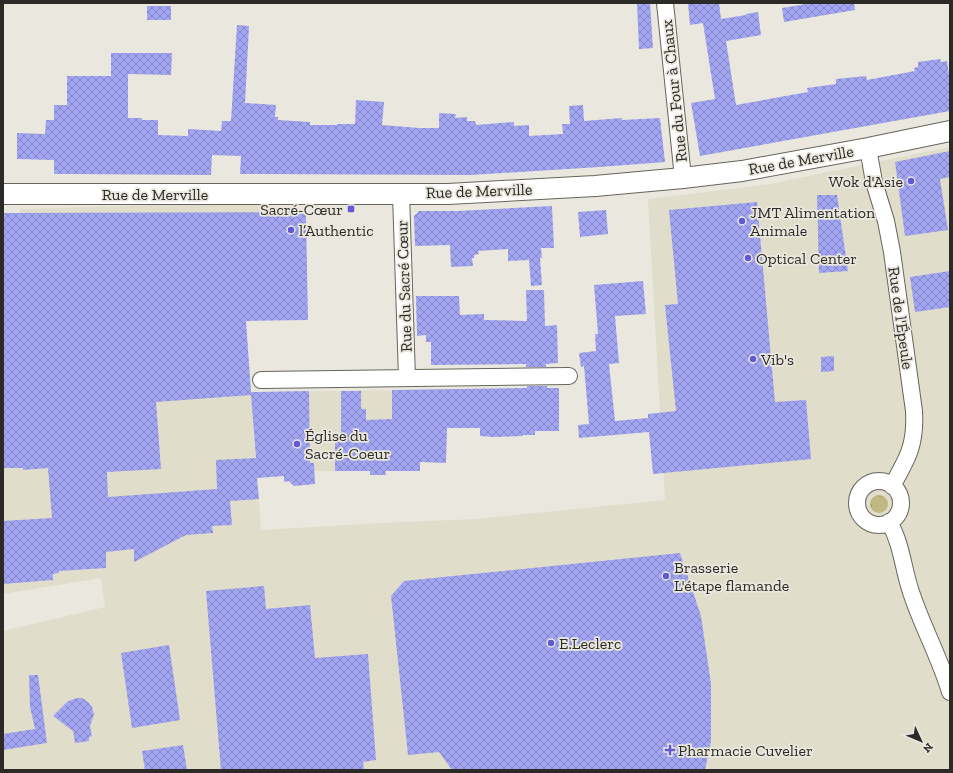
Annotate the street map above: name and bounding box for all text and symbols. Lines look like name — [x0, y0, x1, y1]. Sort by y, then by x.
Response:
street label: Rue du Four à Chaux — [657, 19, 691, 163]
street label: Rue de Merville — [747, 141, 855, 179]
place label: Wok d'Asie — [829, 172, 903, 191]
marker: Wok d'Asie — [906, 176, 916, 186]
street label: Rue de Merville — [425, 180, 533, 202]
street label: Rue de Merville — [102, 185, 208, 204]
place label: Sacré-Cœur — [260, 200, 343, 219]
place label: JMT Alimentation Animale — [750, 203, 876, 240]
marker: Sacré-Cœur — [346, 204, 356, 214]
marker: JMT Alimentation Animale — [737, 216, 747, 226]
street label: Rue du Sacré Cœur — [392, 219, 416, 352]
place label: l’Authentic — [299, 221, 374, 240]
marker: l’Authentic — [286, 225, 296, 235]
place label: Optical Center — [756, 249, 857, 268]
marker: Optical Center — [743, 253, 753, 263]
street label: Rue de l'Épeule — [884, 265, 918, 371]
place label: Vib's — [760, 350, 794, 369]
marker: Vib's — [748, 354, 758, 364]
place label: Église du Sacré-Coeur — [305, 426, 390, 463]
marker: Église du Sacré-Coeur — [292, 439, 302, 449]
place label: Brasserie L'étape flamande — [674, 558, 789, 595]
marker: Brasserie L'étape flamande — [661, 571, 671, 581]
place label: E.Leclerc — [559, 634, 621, 653]
marker: E.Leclerc — [546, 638, 556, 648]
north arrow — [901, 721, 941, 761]
text: N — [920, 740, 935, 756]
place label: Pharmacie Cuvelier — [678, 741, 813, 760]
marker: Pharmacie Cuvelier — [665, 745, 675, 755]

